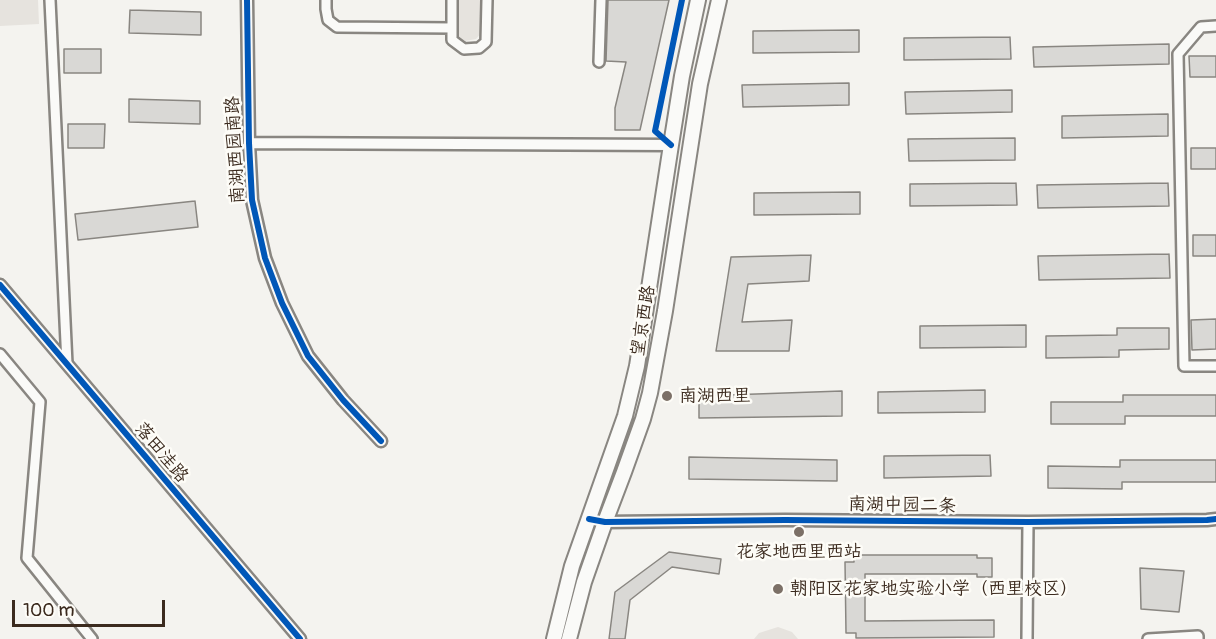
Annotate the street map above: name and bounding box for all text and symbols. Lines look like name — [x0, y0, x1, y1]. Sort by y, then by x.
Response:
street label: 南湖西园南路 — [222, 96, 250, 204]
street label: 望京西路 — [628, 284, 660, 358]
place label: 南湖西里 — [679, 385, 751, 407]
marker: 南湖西里 — [660, 389, 674, 403]
street label: 落田洼路 — [130, 418, 192, 488]
street label: 南湖中园二条 — [848, 494, 956, 518]
marker: 花家地西里西站 — [792, 525, 806, 539]
place label: 花家地西里西站 — [736, 541, 862, 563]
place label: 朝阳区花家地实验小学（西里校区） — [790, 578, 1078, 600]
marker: 朝阳区花家地实验小学（西里校区） — [771, 582, 785, 596]
scale bar — [15, 588, 168, 626]
text: 100 m — [23, 599, 75, 622]

